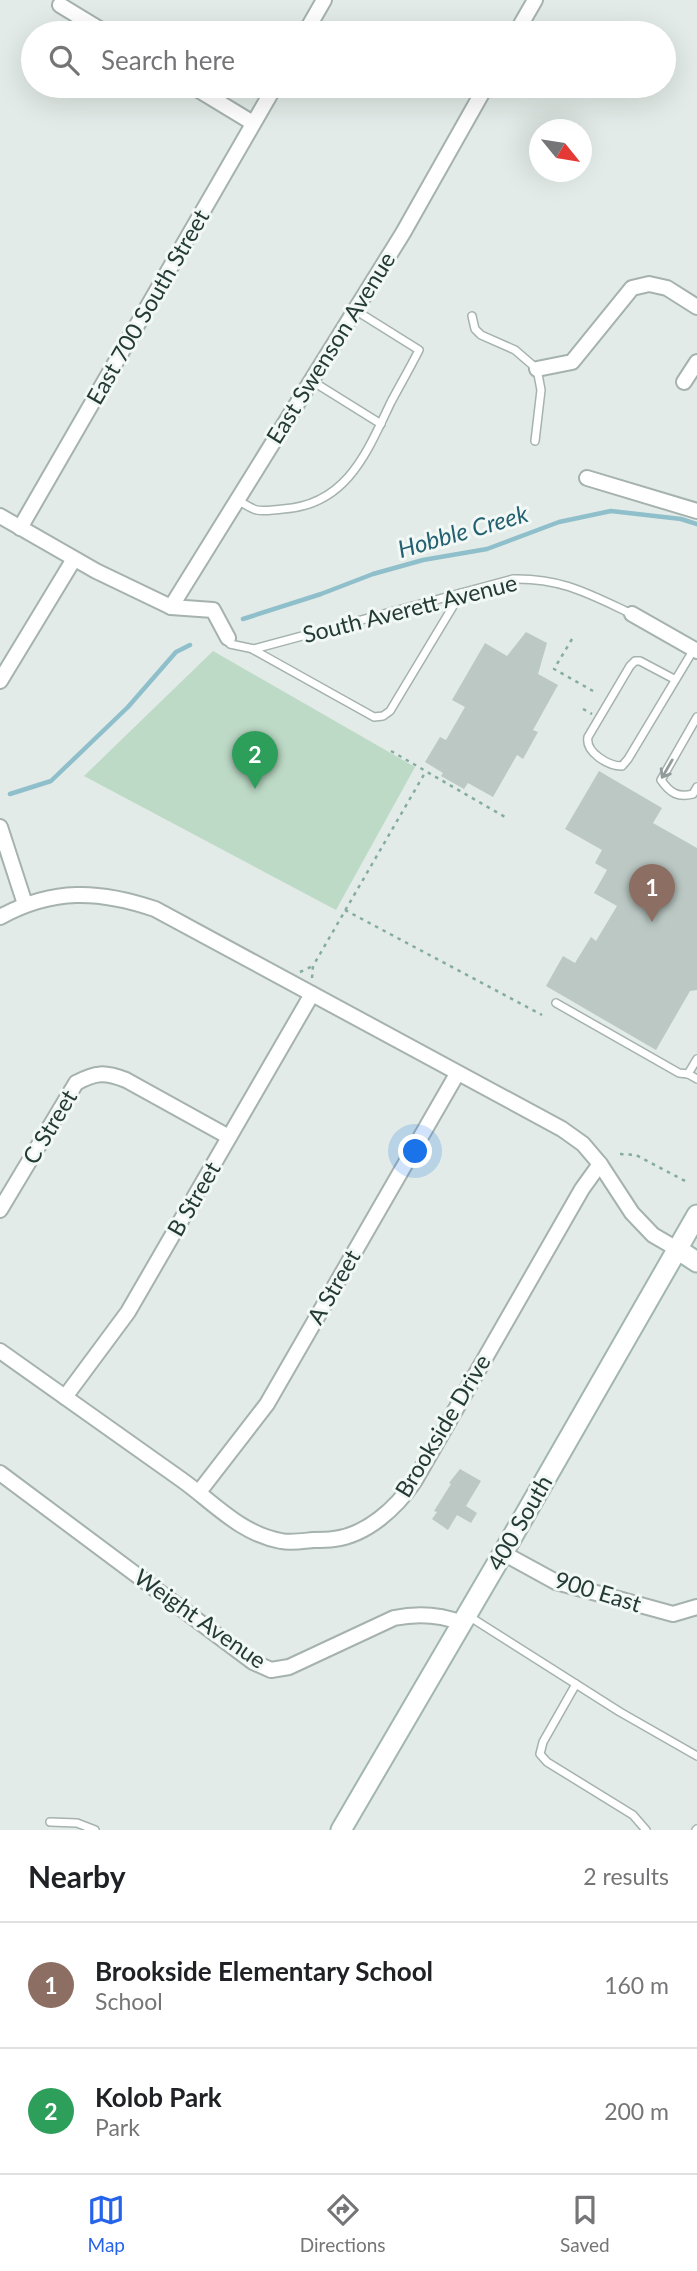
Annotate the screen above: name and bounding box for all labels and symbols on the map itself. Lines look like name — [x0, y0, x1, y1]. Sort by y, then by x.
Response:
north arrow — [529, 119, 592, 182]
street label: East 700 South Street — [80, 203, 215, 409]
street label: East Swenson Avenue — [260, 246, 401, 448]
water label: Hobble Creek — [394, 498, 532, 563]
street label: South Averett Avenue — [300, 568, 520, 648]
pin: 2 — [232, 731, 278, 789]
one-way arrow — [660, 758, 673, 779]
pin: 1 — [629, 864, 675, 922]
street label: C Street — [16, 1084, 83, 1169]
your location — [398, 1134, 432, 1168]
street label: B Street — [161, 1156, 226, 1241]
street label: A Street — [301, 1244, 366, 1329]
street label: Brookside Drive — [389, 1349, 496, 1502]
street label: 400 South — [481, 1470, 558, 1575]
street label: Weight Avenue — [129, 1562, 272, 1674]
street label: 900 East — [552, 1565, 646, 1618]

